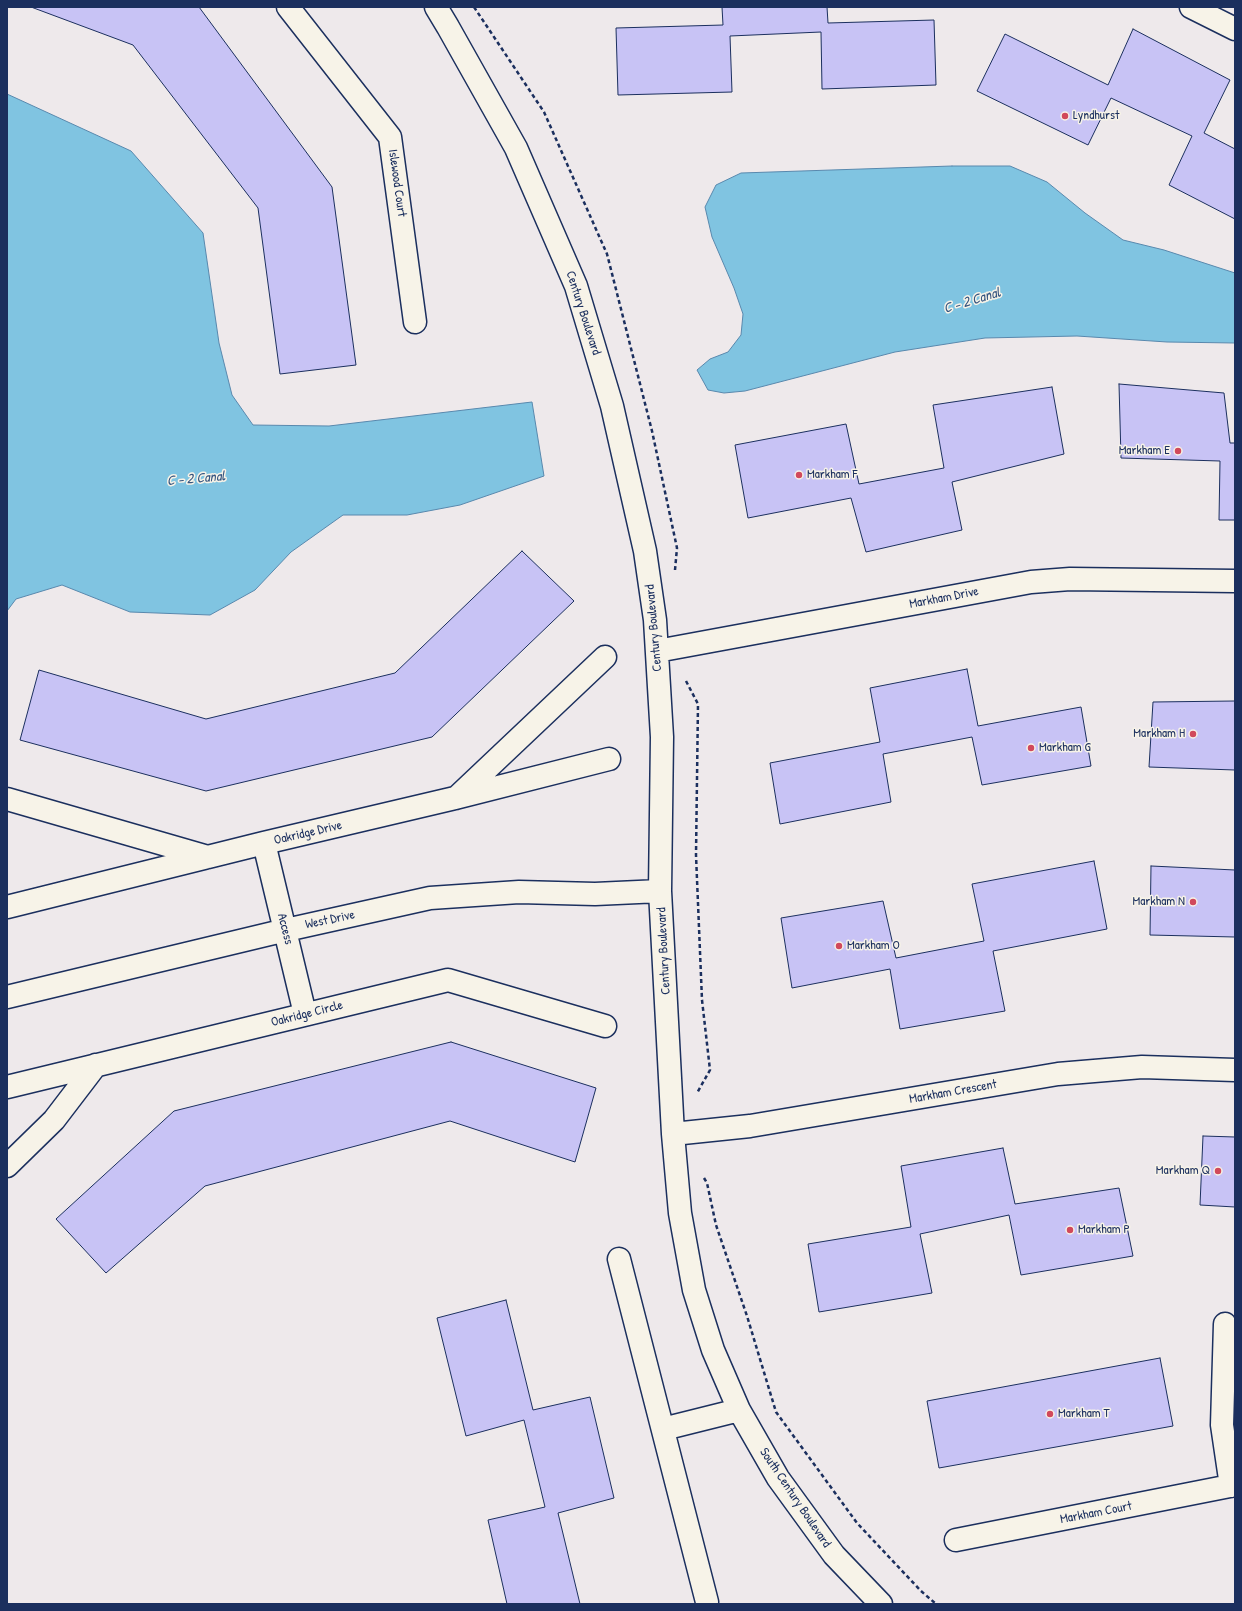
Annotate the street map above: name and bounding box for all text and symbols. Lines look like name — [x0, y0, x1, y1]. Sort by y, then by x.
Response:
place label: Lyndhurst — [1073, 108, 1119, 124]
marker: Lyndhurst — [1060, 111, 1070, 121]
street label: Islewood Court — [385, 148, 409, 218]
street label: Century Boulevard — [562, 269, 604, 357]
water label: C - 2 Canal — [942, 284, 1002, 318]
place label: Markham E — [1119, 443, 1170, 459]
marker: Markham E — [1173, 446, 1183, 456]
place label: Markham F — [807, 467, 857, 483]
water label: C - 2 Canal — [166, 468, 226, 490]
marker: Markham F — [794, 470, 804, 480]
street label: Century Boulevard — [642, 584, 666, 672]
street label: Markham Drive — [908, 584, 980, 612]
place label: Markham H — [1133, 726, 1185, 742]
marker: Markham H — [1188, 729, 1198, 739]
place label: Markham G — [1039, 740, 1091, 756]
marker: Markham G — [1026, 743, 1036, 753]
street label: Oakridge Drive — [273, 818, 343, 848]
place label: Markham N — [1132, 894, 1185, 910]
marker: Markham N — [1188, 897, 1198, 907]
street label: West Drive — [304, 907, 356, 933]
street label: Century Boulevard — [654, 907, 674, 995]
street label: Access — [274, 912, 296, 946]
place label: Markham O — [847, 938, 900, 954]
marker: Markham O — [834, 941, 844, 951]
street label: Oakridge Circle — [270, 998, 344, 1030]
street label: Markham Crescent — [908, 1077, 998, 1107]
place label: Markham Q — [1156, 1163, 1210, 1179]
marker: Markham Q — [1213, 1166, 1223, 1176]
place label: Markham P — [1078, 1222, 1130, 1238]
marker: Markham P — [1065, 1225, 1075, 1235]
place label: Markham T — [1058, 1406, 1110, 1422]
marker: Markham T — [1045, 1409, 1055, 1419]
street label: South Century Boulevard — [756, 1445, 834, 1551]
street label: Markham Court — [1059, 1498, 1133, 1528]

